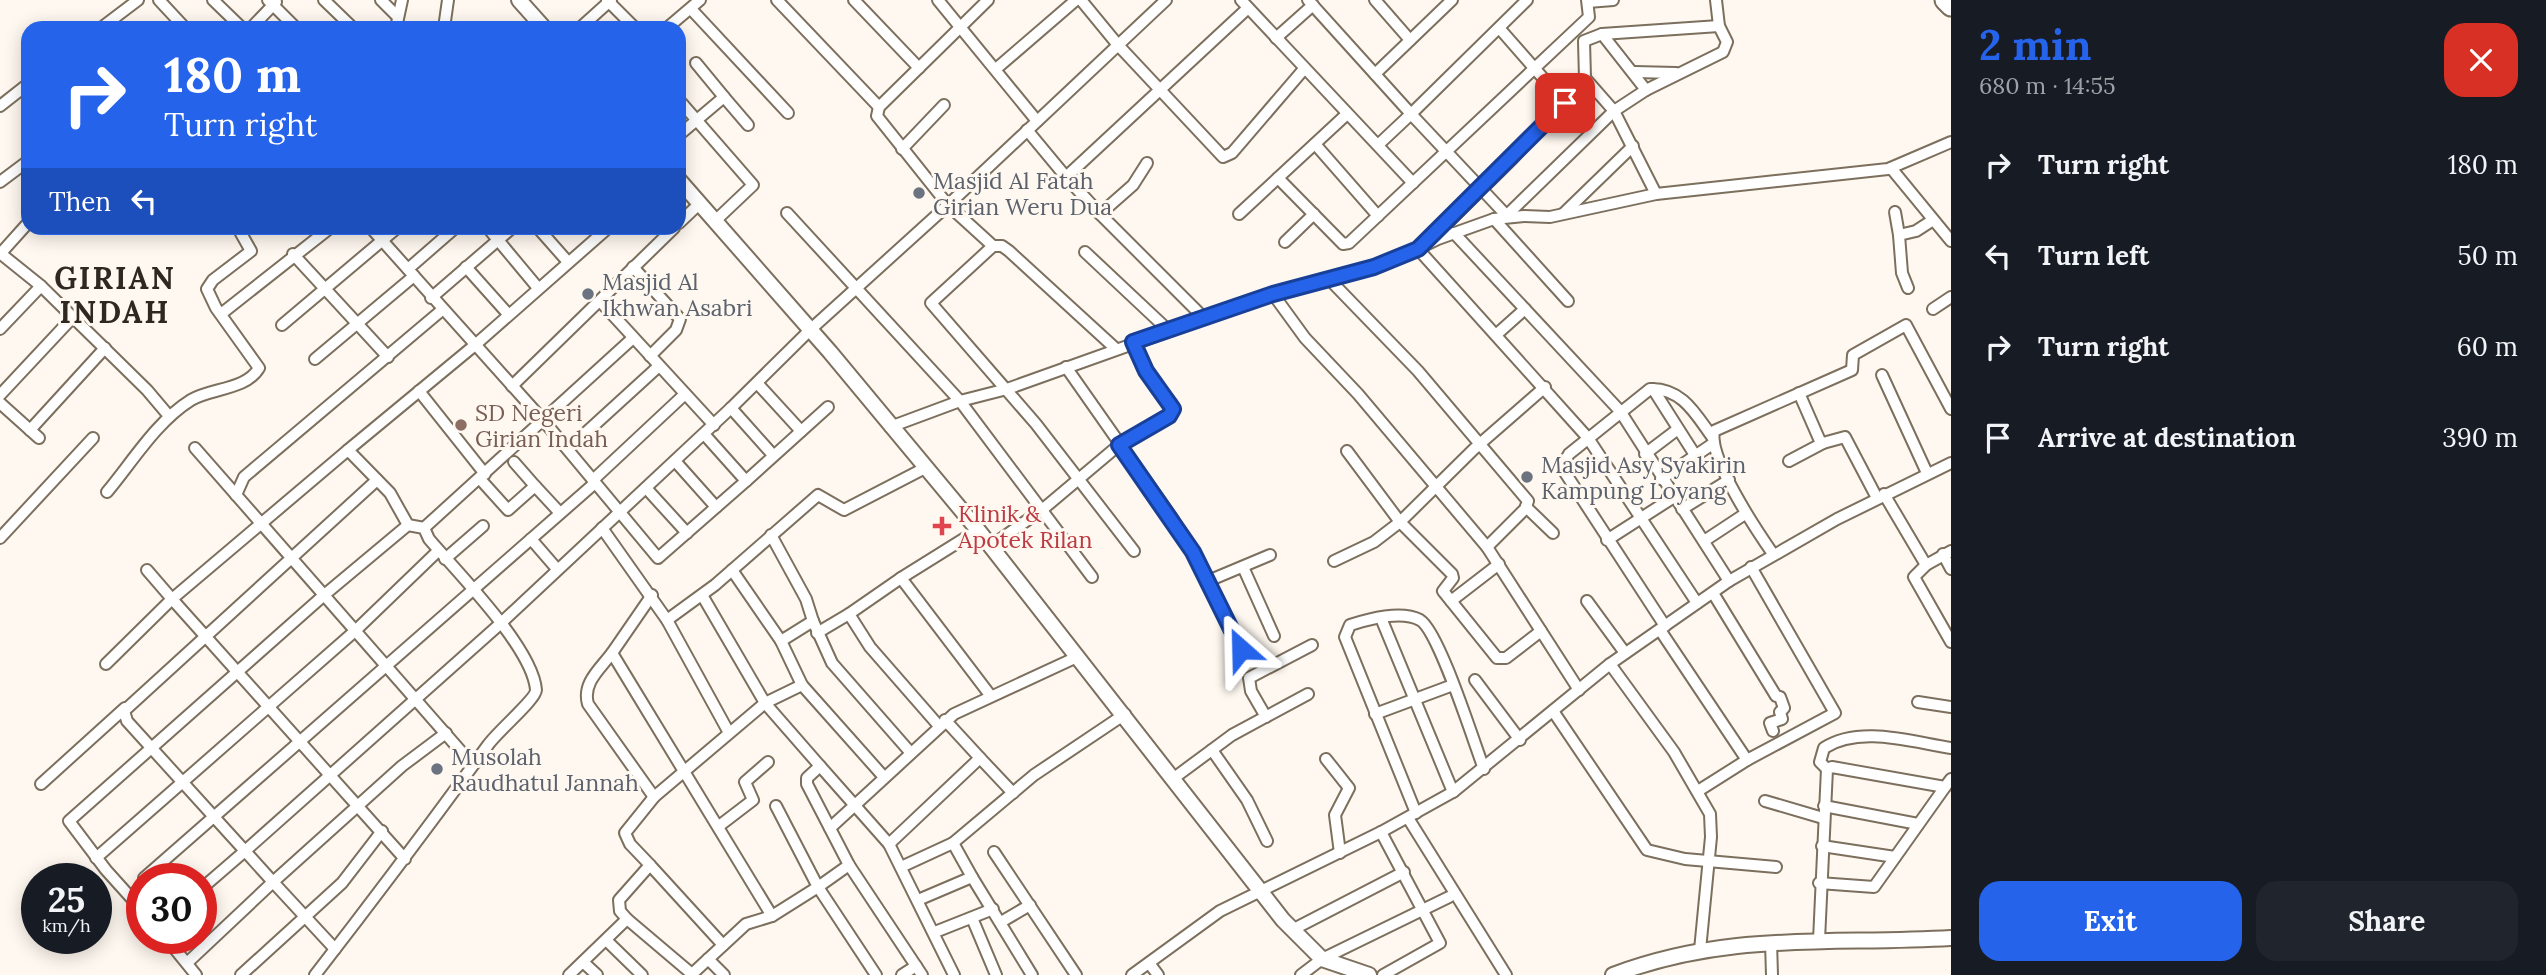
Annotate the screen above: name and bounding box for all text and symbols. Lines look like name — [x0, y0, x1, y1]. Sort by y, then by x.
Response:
text: 2 min — [1979, 18, 2092, 72]
button: close — [2444, 23, 2518, 97]
text: 180 m — [164, 43, 301, 105]
icon: right — [49, 49, 140, 140]
text: 680 m · 14:55 — [1979, 71, 2116, 100]
pin — [1535, 73, 1595, 133]
icon: arrive — [1546, 84, 1584, 122]
text: Turn right — [164, 104, 317, 145]
icon: right — [1979, 146, 2017, 184]
text: Turn right — [2038, 148, 2169, 181]
text: 180 m — [2448, 148, 2518, 181]
place label: Masjid Al Fatah Girian Weru Dua — [933, 166, 1112, 221]
icon: left — [125, 182, 163, 220]
text: Then — [49, 185, 111, 218]
marker: Masjid Al Fatah Girian Weru Dua — [911, 185, 927, 201]
icon: left — [1979, 237, 2017, 275]
text: Turn left — [2038, 239, 2149, 272]
text: 50 m — [2458, 239, 2518, 272]
district label: GIRIAN INDAH — [54, 259, 176, 331]
place label: Masjid Al Ikhwan Asabri — [602, 267, 753, 322]
marker: Masjid Al Ikhwan Asabri — [580, 286, 596, 302]
icon: right — [1979, 328, 2017, 366]
text: Turn right — [2038, 330, 2169, 363]
text: 60 m — [2457, 330, 2518, 363]
place label: SD Negeri Girian Indah — [475, 398, 608, 453]
marker: SD Negeri Girian Indah — [453, 417, 469, 433]
icon: arrive — [1979, 419, 2017, 457]
text: Arrive at destination — [2038, 421, 2296, 454]
text: 390 m — [2442, 421, 2518, 454]
place label: Masjid Asy Syakirin Kampung Loyang — [1541, 450, 1746, 505]
marker: Masjid Asy Syakirin Kampung Loyang — [1519, 469, 1535, 485]
place label: Klinik & Apotek Rilan — [957, 499, 1092, 554]
marker: Klinik & Apotek Rilan — [932, 516, 952, 536]
position arrow — [1204, 612, 1278, 686]
place label: Musolah Raudhatul Jannah — [451, 742, 639, 797]
marker: Musolah Raudhatul Jannah — [429, 761, 445, 777]
speed limit sign: 30 — [126, 863, 217, 954]
text: 25 — [48, 877, 85, 922]
button: Exit — [1979, 881, 2242, 961]
button: Share — [2256, 881, 2518, 961]
text: km/h — [42, 914, 91, 937]

